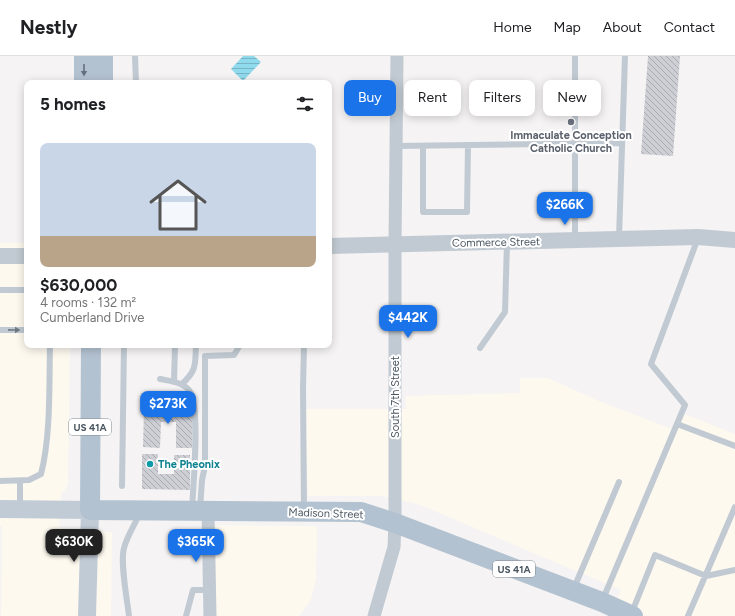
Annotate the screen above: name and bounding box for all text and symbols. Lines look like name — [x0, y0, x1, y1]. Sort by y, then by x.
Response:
text: Nestly — [20, 16, 77, 39]
text: Home — [493, 19, 532, 36]
text: Map — [554, 19, 581, 36]
text: About — [603, 19, 642, 36]
text: Contact — [664, 19, 715, 36]
one-way arrow — [81, 63, 87, 76]
chip: Buy — [344, 80, 396, 116]
chip: Rent — [404, 80, 461, 116]
chip: Filters — [469, 80, 535, 116]
chip: New — [543, 80, 601, 116]
icon: filters — [294, 93, 316, 115]
text: 5 homes — [40, 94, 106, 114]
marker: Immaculate Conception Catholic Church — [566, 117, 576, 127]
place label: Immaculate Conception Catholic Church — [510, 129, 632, 155]
icon: home — [142, 169, 214, 241]
pin: $266K — [537, 192, 593, 226]
text: $266K — [546, 197, 584, 212]
street label: Commerce Street — [452, 235, 540, 250]
text: $630,000 — [40, 275, 117, 295]
text: 4 rooms · 132 m² — [40, 295, 136, 310]
pin: $442K — [380, 305, 436, 339]
text: Cumberland Drive — [40, 310, 144, 325]
text: $442K — [388, 310, 428, 325]
one-way arrow — [7, 327, 20, 333]
street label: South 7th Street — [389, 356, 402, 438]
pin: $273K — [140, 391, 196, 425]
text: $273K — [149, 396, 187, 411]
road number: US 41A — [69, 419, 111, 435]
place label: The Pheonix — [158, 458, 220, 471]
marker: The Pheonix — [145, 459, 155, 469]
street label: Madison Street — [288, 506, 364, 521]
pin: $630K — [46, 529, 102, 563]
pin: $365K — [168, 529, 224, 563]
text: $630K — [54, 534, 94, 549]
text: $365K — [177, 534, 215, 549]
road number: US 41A — [493, 561, 535, 577]

